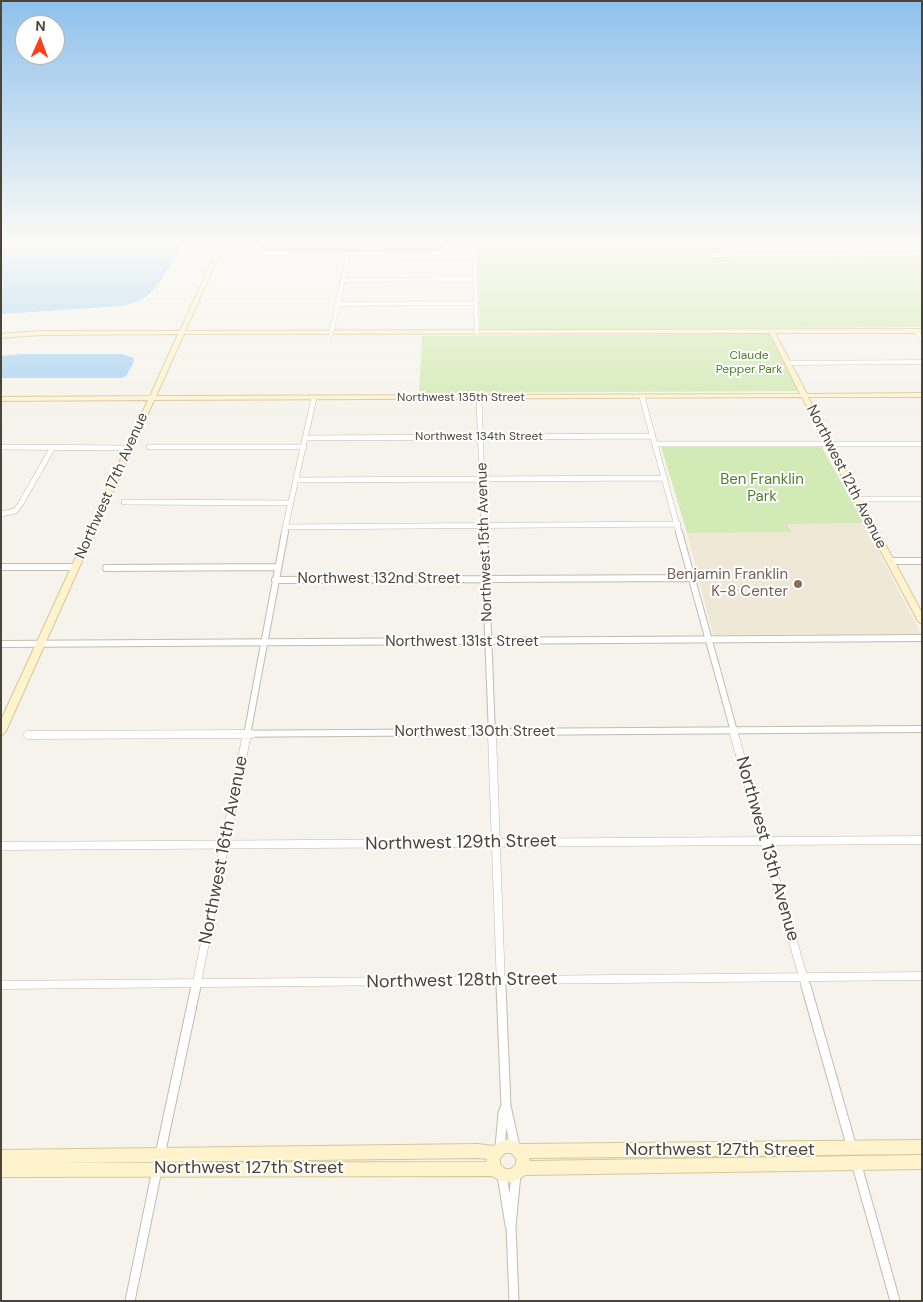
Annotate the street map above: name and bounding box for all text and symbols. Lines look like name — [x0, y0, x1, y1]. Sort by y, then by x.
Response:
north arrow — [15, 15, 65, 65]
text: N — [35, 17, 46, 35]
park label: Claude Pepper Park — [716, 349, 782, 377]
street label: Northwest 135th Street — [397, 391, 525, 405]
street label: Northwest 12th Avenue — [802, 402, 890, 552]
street label: Northwest 17th Avenue — [72, 410, 152, 562]
street label: Northwest 134th Street — [415, 430, 543, 444]
street label: Northwest 15th Avenue — [473, 462, 497, 622]
park label: Ben Franklin Park — [720, 471, 804, 506]
place label: Benjamin Franklin K-8 Center — [667, 566, 788, 601]
street label: Northwest 132nd Street — [298, 570, 460, 588]
marker: Benjamin Franklin K-8 Center — [792, 578, 804, 590]
street label: Northwest 131st Street — [385, 633, 539, 651]
street label: Northwest 130th Street — [395, 723, 555, 741]
street label: Northwest 16th Avenue — [195, 754, 253, 946]
street label: Northwest 13th Avenue — [730, 754, 804, 944]
street label: Northwest 129th Street — [365, 831, 557, 855]
street label: Northwest 128th Street — [366, 969, 558, 993]
street label: Northwest 127th Street — [625, 1139, 815, 1161]
street label: Northwest 127th Street — [154, 1157, 344, 1179]

